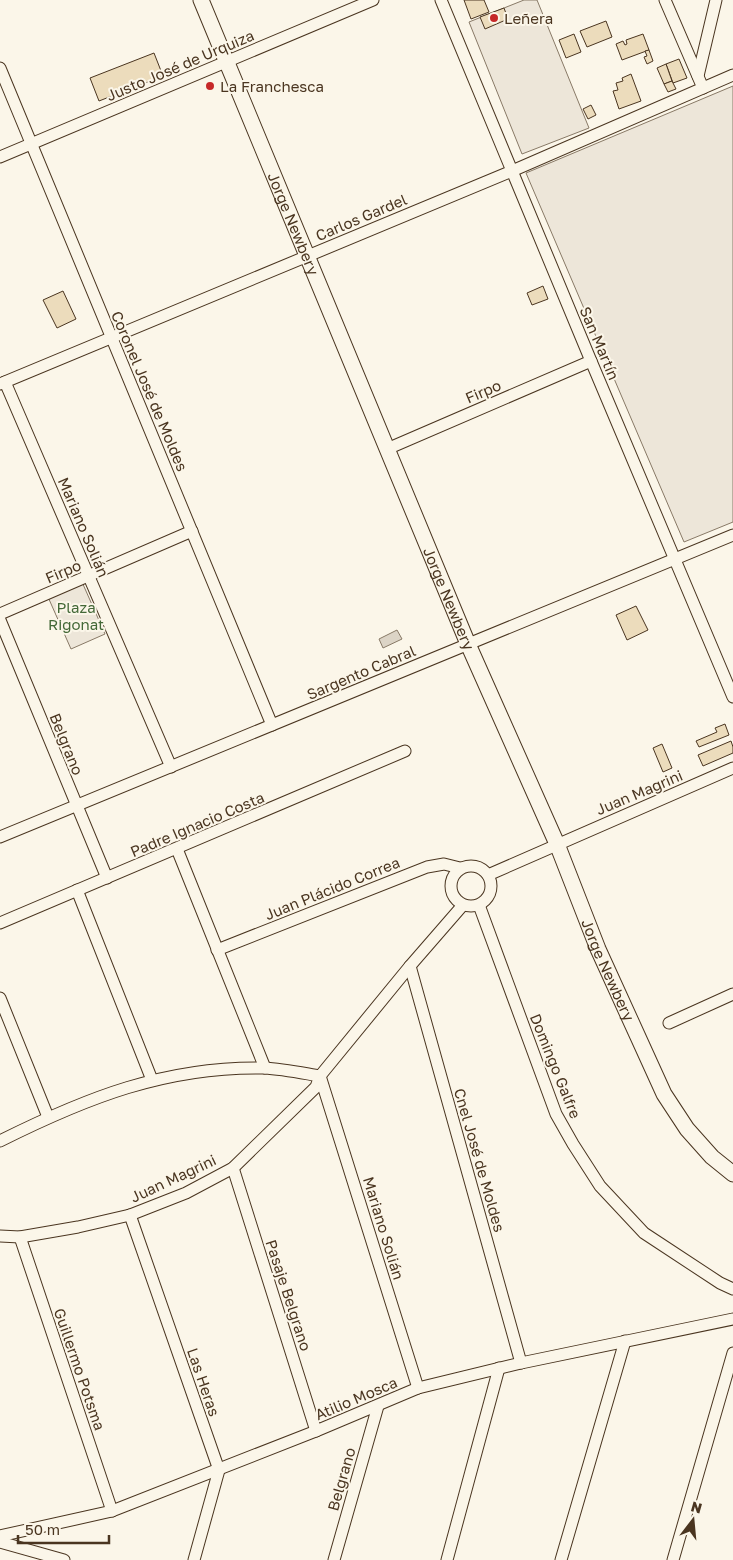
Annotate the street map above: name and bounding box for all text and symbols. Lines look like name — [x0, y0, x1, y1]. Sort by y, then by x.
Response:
place label: Leñera — [504, 9, 553, 27]
marker: Leñera — [488, 12, 500, 24]
street label: Justo José de Urquiza — [103, 26, 257, 104]
place label: La Franchesca — [220, 77, 324, 95]
marker: La Franchesca — [204, 80, 216, 92]
street label: Jorge Newbery — [264, 170, 323, 278]
street label: Carlos Gardel — [313, 190, 410, 244]
street label: San Martín — [577, 304, 623, 382]
street label: Coronel José de Moldes — [108, 308, 192, 474]
street label: Firpo — [462, 375, 504, 407]
street label: Mariano Solián — [55, 474, 113, 580]
street label: Jorge Newbery — [420, 545, 479, 653]
street label: Firpo — [42, 555, 84, 587]
park label: Plaza Rigonat — [48, 598, 104, 633]
street label: Sargento Cabral — [304, 641, 418, 703]
street label: Belgrano — [46, 710, 88, 778]
street label: Juan Magrini — [593, 766, 685, 818]
street label: Padre Ignacio Costa — [127, 788, 267, 860]
street label: Juan Plácido Correa — [262, 853, 402, 923]
street label: Jorge Newbery — [578, 916, 639, 1024]
street label: Domingo Galfre — [527, 1011, 585, 1121]
street label: Cnel José de Moldes — [451, 1086, 509, 1234]
street label: Juan Magrini — [127, 1150, 219, 1206]
street label: Mariano Solián — [360, 1174, 408, 1282]
street label: Pasaje Belgrano — [263, 1237, 315, 1353]
street label: Guillermo Potsma — [51, 1306, 109, 1432]
street label: Las Heras — [184, 1345, 224, 1419]
street label: Atilio Mosca — [312, 1373, 400, 1423]
street label: Belgrano — [323, 1445, 359, 1513]
north arrow — [668, 1495, 718, 1545]
text: N — [689, 1497, 704, 1517]
scale bar — [18, 1512, 109, 1544]
text: 50 m — [25, 1520, 60, 1538]

